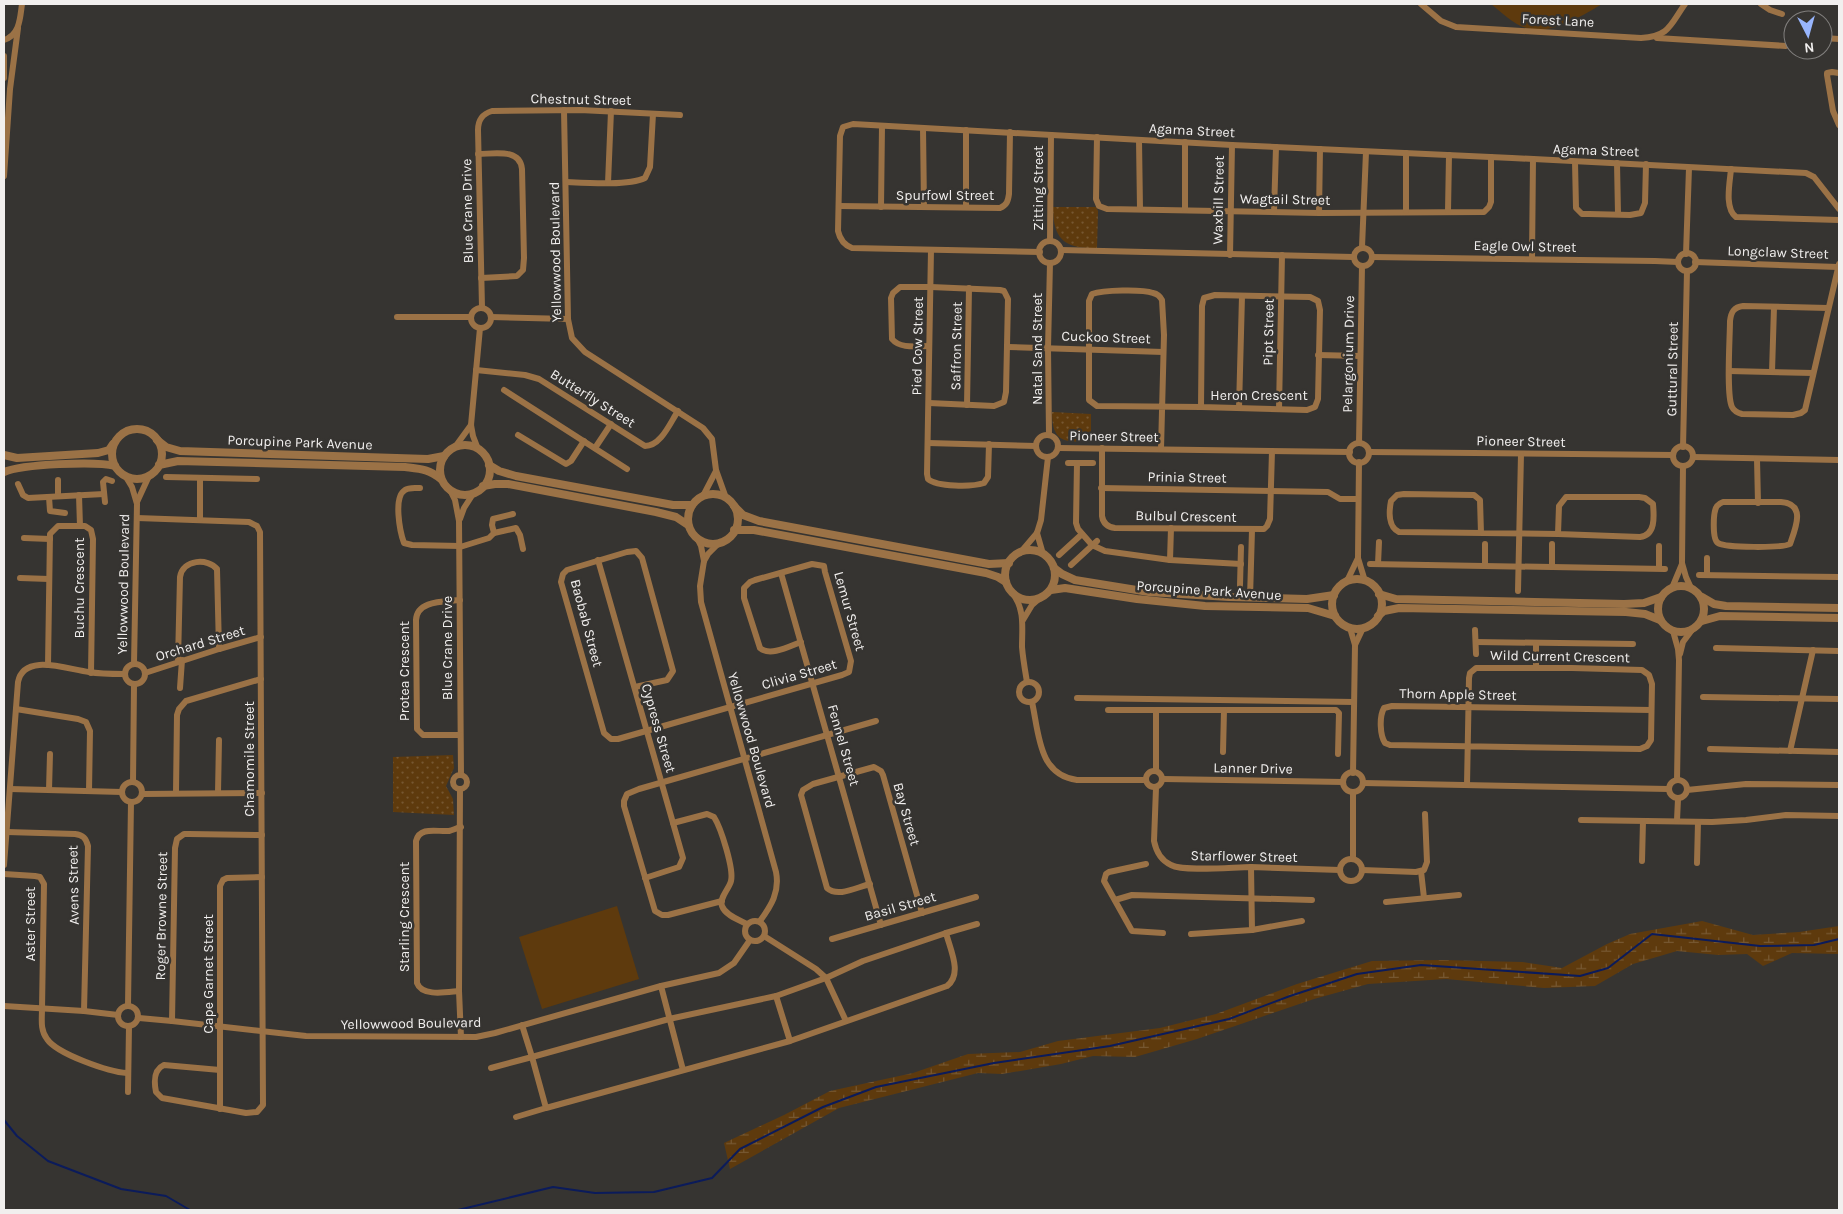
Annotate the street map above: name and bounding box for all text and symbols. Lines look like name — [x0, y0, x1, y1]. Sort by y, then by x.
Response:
street label: Forest Lane — [1521, 10, 1595, 31]
north arrow — [1783, 10, 1833, 60]
text: N — [1803, 38, 1815, 56]
street label: Chestnut Street — [530, 90, 632, 109]
street label: Agama Street — [1148, 120, 1235, 141]
street label: Agama Street — [1553, 141, 1639, 160]
street label: Zitting Street — [1030, 145, 1047, 231]
street label: Waxbill Street — [1209, 155, 1228, 245]
street label: Blue Crane Drive — [458, 159, 477, 263]
street label: Yellowwood Boulevard — [546, 182, 565, 322]
street label: Spurfowl Street — [896, 187, 994, 204]
street label: Wagtail Street — [1240, 190, 1330, 209]
street label: Eagle Owl Street — [1473, 237, 1577, 256]
street label: Longclaw Street — [1727, 242, 1829, 263]
street label: Natal Sand Street — [1029, 293, 1046, 405]
street label: Pelargonium Drive — [1339, 295, 1358, 413]
street label: Pied Cow Street — [908, 296, 927, 396]
street label: Pipt Street — [1259, 298, 1278, 366]
street label: Saffron Street — [947, 302, 966, 390]
street label: Guttural Street — [1663, 321, 1682, 417]
street label: Cuckoo Street — [1061, 327, 1151, 348]
street label: Butterfly Street — [547, 366, 638, 431]
street label: Heron Crescent — [1210, 387, 1308, 404]
street label: Pioneer Street — [1069, 427, 1159, 446]
street label: Porcupine Park Avenue — [227, 431, 373, 454]
street label: Pioneer Street — [1476, 432, 1566, 451]
street label: Prinia Street — [1147, 468, 1227, 487]
street label: Bulbul Crescent — [1135, 507, 1237, 526]
street label: Yellowwood Boulevard — [114, 514, 133, 654]
street label: Buchu Crescent — [71, 538, 88, 638]
street label: Lemur Street — [830, 569, 869, 653]
street label: Baobab Street — [567, 577, 606, 669]
street label: Porcupine Park Avenue — [1136, 577, 1282, 604]
street label: Blue Crane Drive — [439, 596, 456, 700]
street label: Protea Crescent — [396, 621, 413, 721]
street label: Orchard Street — [153, 622, 247, 665]
street label: Wild Current Crescent — [1490, 647, 1630, 666]
street label: Clivia Street — [760, 656, 839, 693]
street label: Yellowwood Boulevard — [724, 670, 779, 810]
street label: Cypress Street — [638, 682, 679, 775]
street label: Thorn Apple Street — [1399, 685, 1517, 704]
street label: Chamomile Street — [241, 701, 258, 817]
street label: Fennel Street — [824, 702, 863, 788]
street label: Lanner Drive — [1213, 759, 1293, 778]
street label: Bay Street — [889, 781, 924, 848]
street label: Avens Street — [64, 845, 83, 925]
street label: Starflower Street — [1190, 847, 1298, 866]
street label: Roger Browne Street — [152, 852, 171, 980]
street label: Starling Crescent — [396, 862, 413, 972]
street label: Aster Street — [22, 887, 39, 961]
street label: Basil Street — [862, 888, 938, 925]
street label: Cape Garnet Street — [200, 914, 217, 1034]
street label: Yellowwood Boulevard — [341, 1014, 481, 1033]

